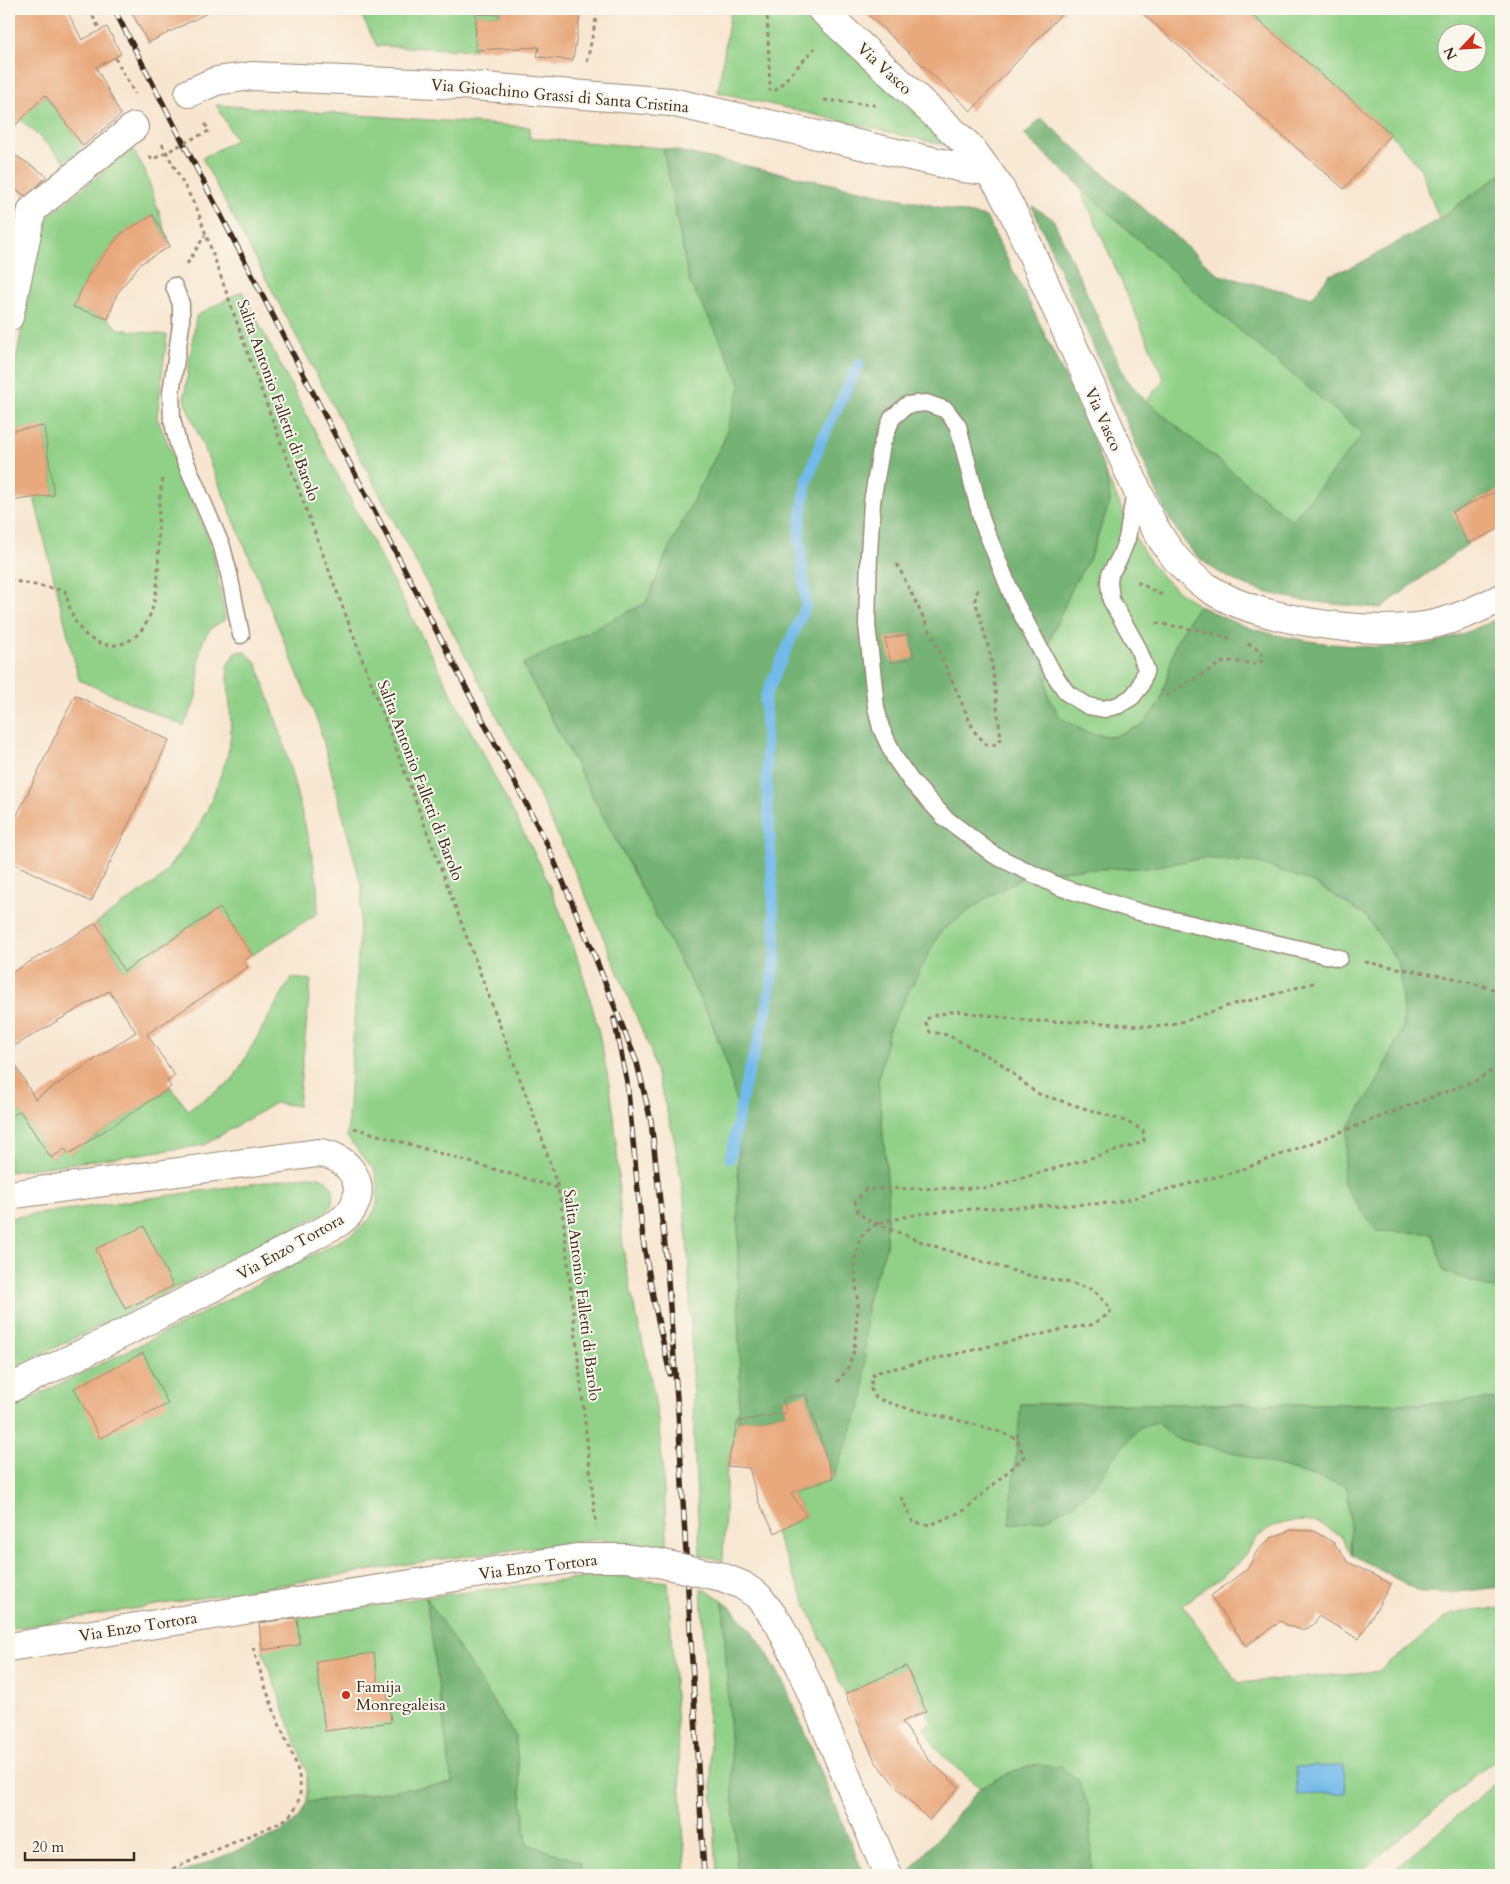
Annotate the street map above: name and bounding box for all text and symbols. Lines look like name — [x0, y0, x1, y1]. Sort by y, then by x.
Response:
north arrow — [1438, 22, 1488, 72]
street label: Via Vasco — [852, 38, 917, 100]
text: N — [1439, 44, 1462, 63]
street label: Via Gioachino Grassi di Santa Cristina — [430, 74, 690, 118]
street label: Salita Antonio Falletti di Barolo — [231, 296, 325, 505]
street label: Via Vasco — [1079, 384, 1127, 455]
street label: Salita Antonio Falletti di Barolo — [372, 677, 469, 884]
street label: Salita Antonio Falletti di Barolo — [558, 1188, 606, 1403]
street label: Via Enzo Tortora — [233, 1208, 348, 1285]
street label: Via Enzo Tortora — [478, 1549, 599, 1585]
street label: Via Enzo Tortora — [78, 1607, 199, 1647]
place label: Famija Monregaleisa — [356, 1676, 446, 1716]
marker: Famija Monregaleisa — [340, 1689, 352, 1701]
scale bar — [25, 1829, 134, 1861]
text: 20 m — [32, 1837, 64, 1857]

